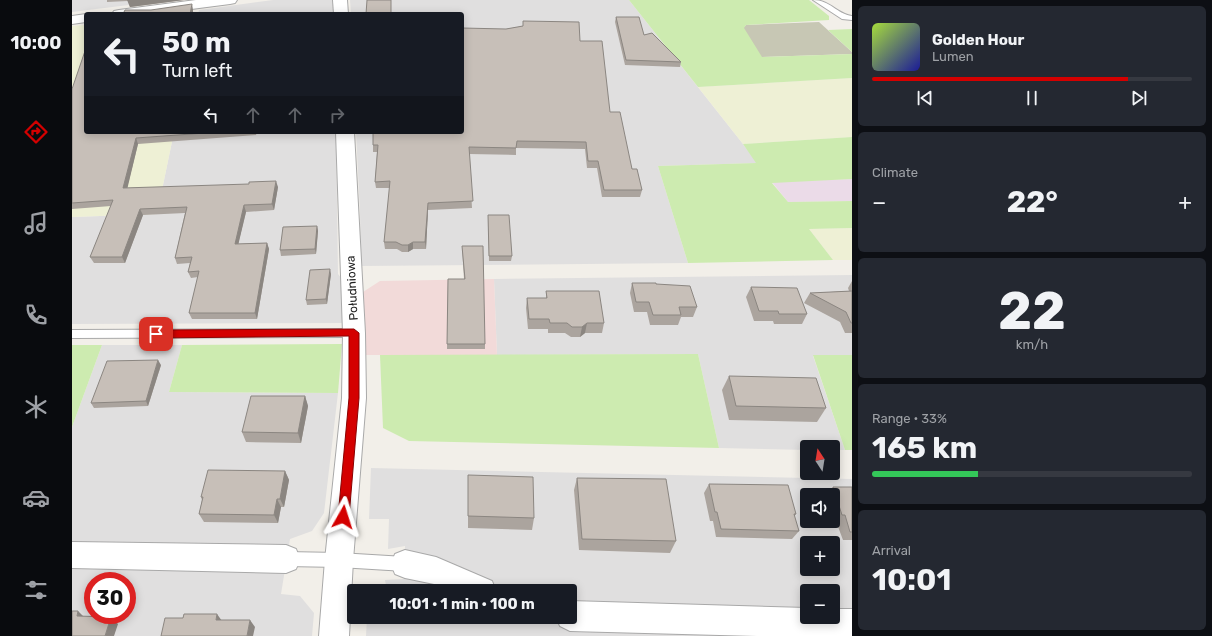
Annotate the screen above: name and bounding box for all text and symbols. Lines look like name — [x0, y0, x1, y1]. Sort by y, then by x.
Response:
text: 50 m — [162, 26, 231, 59]
icon: left — [96, 28, 148, 80]
text: Golden Hour — [932, 31, 1024, 49]
text: 10:00 — [11, 32, 61, 54]
text: Lumen — [932, 49, 974, 64]
text: Turn left — [162, 60, 232, 82]
icon: previous — [914, 87, 936, 109]
icon: pause — [1021, 87, 1043, 109]
icon: next — [1128, 87, 1150, 109]
icon: left — [200, 104, 222, 126]
icon: ahead — [242, 104, 264, 126]
icon: ahead — [284, 104, 306, 126]
icon: right — [326, 104, 348, 126]
icon: directions — [22, 118, 50, 146]
text: Climate — [872, 165, 918, 180]
text: 22° — [1007, 184, 1058, 220]
text: − — [872, 189, 886, 216]
text: + — [1178, 189, 1192, 216]
icon: music — [22, 209, 50, 237]
street label: Południowa — [343, 255, 361, 321]
text: 22 — [998, 280, 1066, 342]
icon: phone — [22, 301, 50, 329]
pin — [139, 317, 173, 351]
icon: arrive — [145, 323, 167, 345]
text: km/h — [1016, 337, 1048, 352]
icon: climate — [22, 393, 50, 421]
text: Range · 33% — [872, 411, 947, 426]
text: 165 km — [872, 430, 977, 466]
north arrow — [800, 440, 840, 480]
map controls — [800, 440, 840, 624]
icon: car — [22, 484, 50, 512]
button: sound — [800, 488, 840, 528]
position arrow — [322, 496, 364, 538]
button: + — [800, 536, 840, 576]
text: Arrival — [872, 543, 911, 558]
text: 10:01 — [872, 562, 951, 598]
speed limit sign: 30 — [84, 572, 136, 624]
icon: filters — [22, 576, 50, 604]
button: − — [800, 584, 840, 624]
text: 10:01 · 1 min · 100 m — [389, 595, 535, 613]

